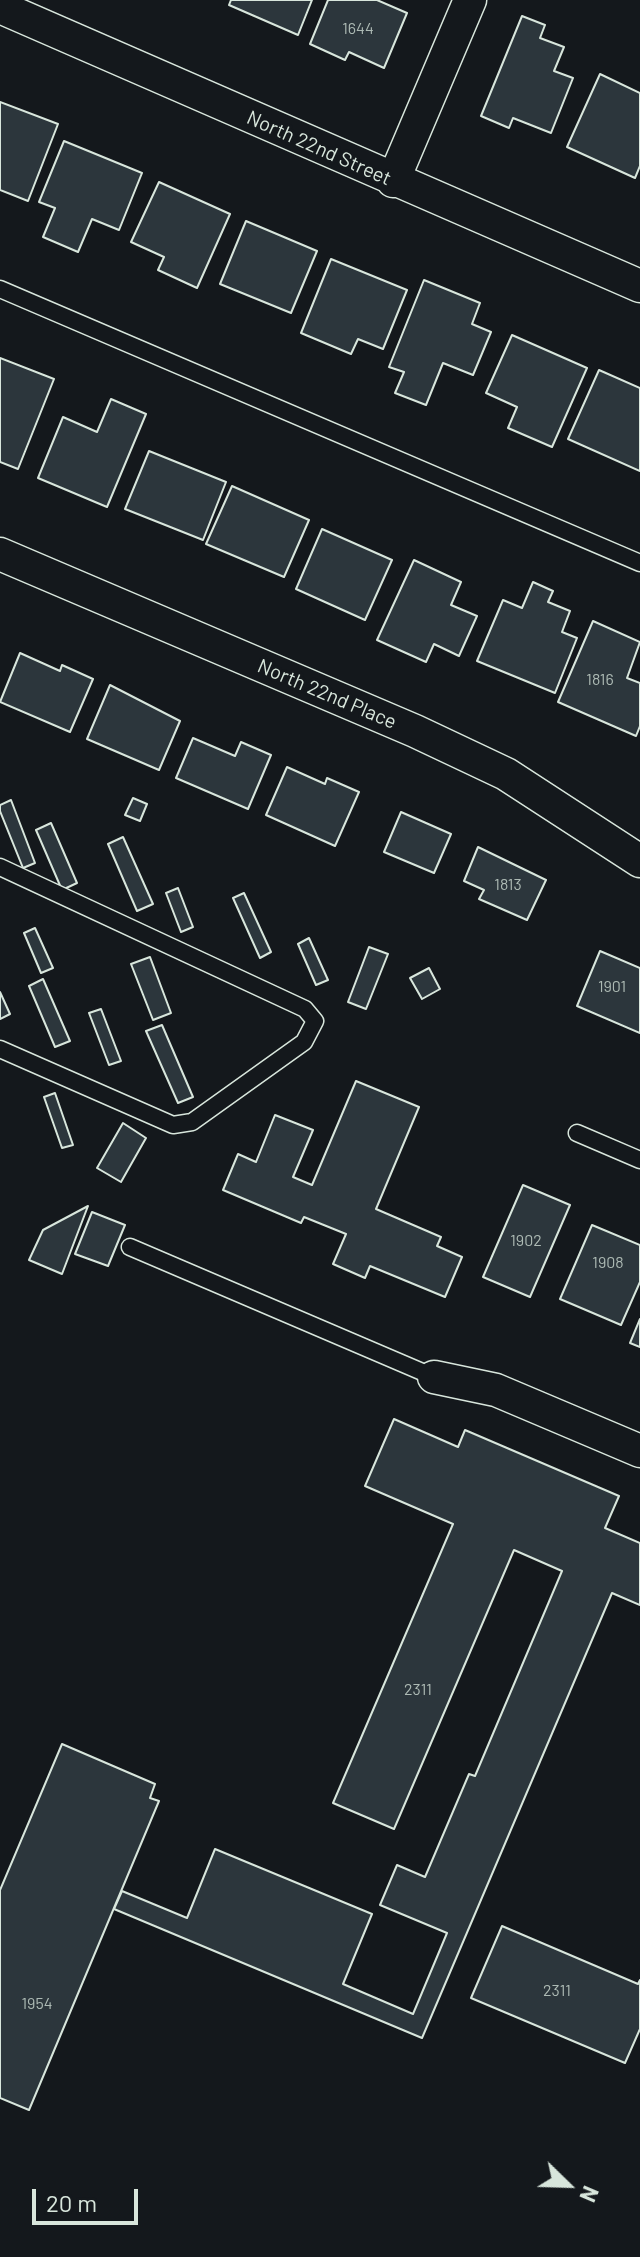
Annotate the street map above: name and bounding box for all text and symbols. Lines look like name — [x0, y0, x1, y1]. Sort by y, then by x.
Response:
house number: 1644 — [342, 19, 374, 39]
street label: North 22nd Street — [243, 105, 395, 191]
street label: North 22nd Place — [254, 654, 400, 734]
house number: 1816 — [586, 670, 614, 690]
house number: 1813 — [494, 875, 522, 895]
house number: 1901 — [598, 977, 626, 997]
house number: 1902 — [510, 1231, 542, 1251]
house number: 1908 — [592, 1253, 624, 1273]
house number: 2311 — [404, 1680, 432, 1700]
house number: 2311 — [543, 1981, 571, 2001]
house number: 1954 — [22, 1994, 52, 2014]
north arrow — [528, 2145, 608, 2225]
scale bar — [36, 2173, 142, 2223]
text: N — [575, 2183, 605, 2206]
text: 20 m — [46, 2188, 97, 2217]

